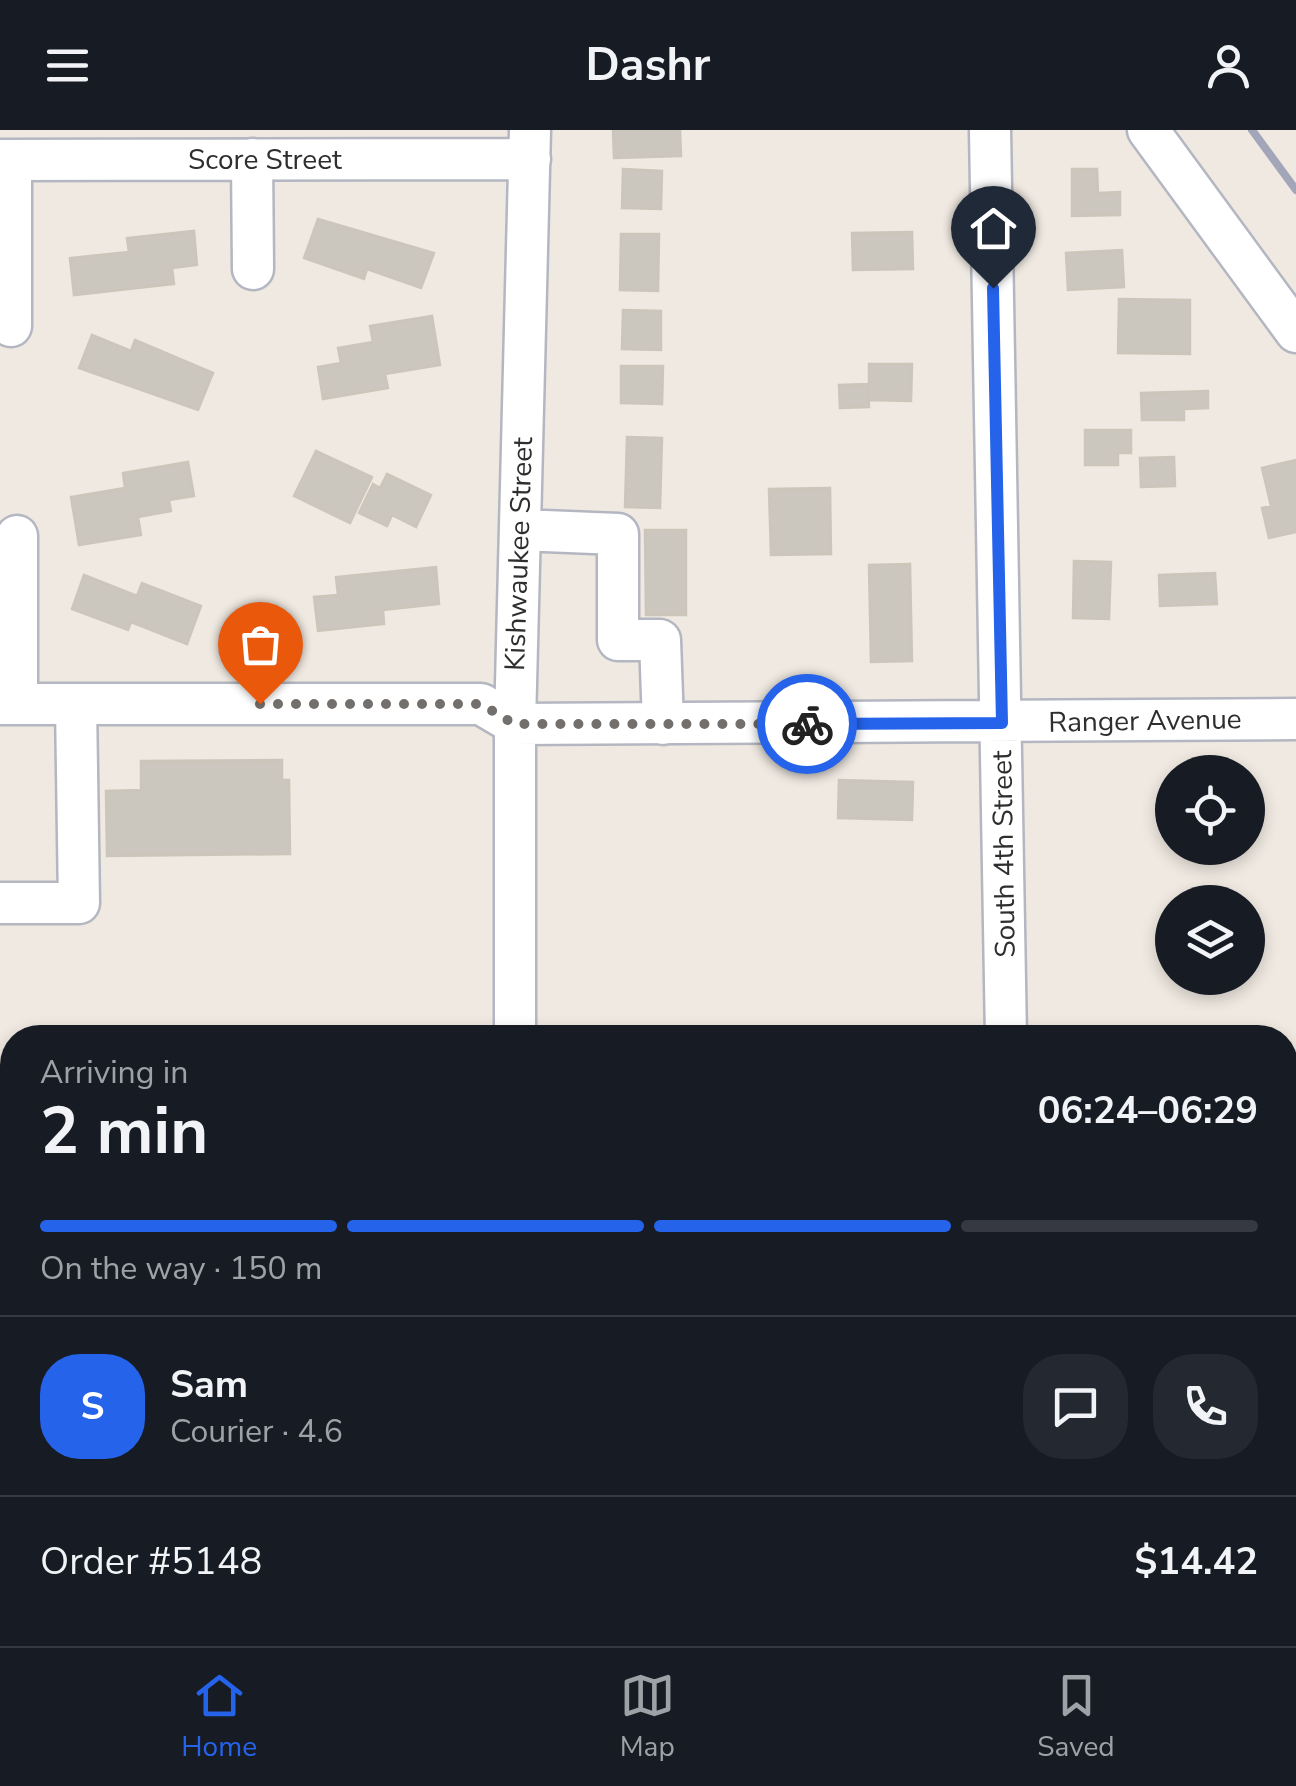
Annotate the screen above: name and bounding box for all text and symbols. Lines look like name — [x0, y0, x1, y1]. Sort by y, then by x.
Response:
text: Dashr — [586, 35, 710, 96]
icon: menu — [40, 38, 95, 93]
icon: person — [1201, 38, 1256, 93]
street label: Score Street — [188, 141, 342, 179]
pin — [951, 186, 1036, 289]
icon: home — [966, 201, 1021, 256]
street label: Kishwaukee Street — [496, 436, 542, 672]
pin — [218, 602, 303, 705]
icon: bag — [233, 617, 288, 672]
courier — [757, 674, 857, 774]
icon: bike — [780, 697, 835, 752]
street label: Ranger Avenue — [1048, 700, 1242, 742]
street label: South 4th Street — [983, 750, 1025, 958]
map controls — [1155, 755, 1265, 995]
button: locate — [1155, 755, 1265, 865]
button: layers — [1155, 885, 1265, 995]
text: Arriving in — [40, 1051, 188, 1094]
text: 06:24–06:29 — [1038, 1085, 1258, 1136]
text: 2 min — [40, 1087, 208, 1176]
text: On the way · 150 m — [40, 1247, 322, 1290]
button: chat — [1023, 1354, 1128, 1459]
button: phone — [1153, 1354, 1258, 1459]
text: Sam — [170, 1359, 248, 1410]
text: S — [81, 1381, 104, 1432]
text: Courier · 4.6 — [170, 1410, 343, 1453]
text: Order #5148 — [40, 1536, 262, 1587]
text: $14.42 — [1135, 1536, 1258, 1587]
tab: Home — [181, 1668, 257, 1766]
tab: Map — [620, 1668, 675, 1766]
tab: Saved — [1037, 1668, 1115, 1766]

